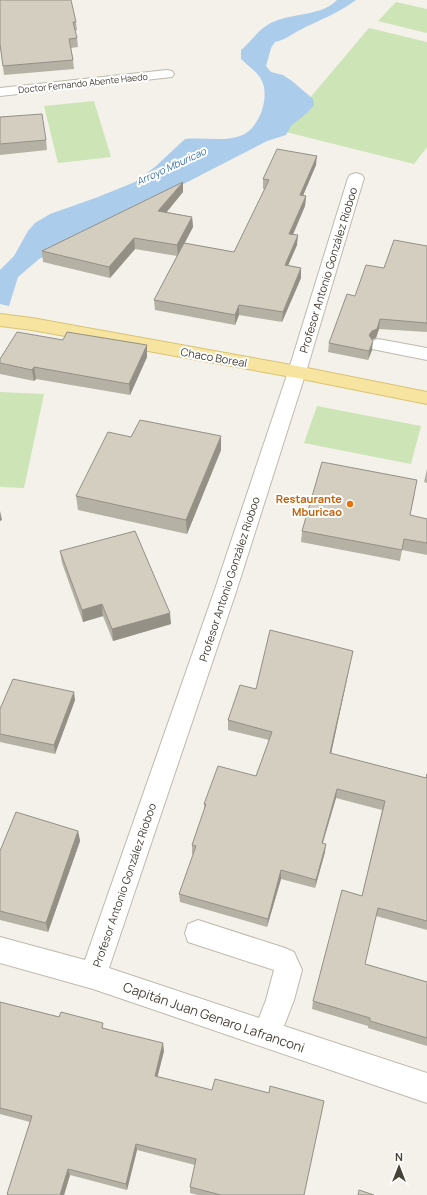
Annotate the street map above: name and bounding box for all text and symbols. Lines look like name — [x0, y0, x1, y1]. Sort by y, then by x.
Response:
street label: Doctor Fernando Abente Haedo — [18, 70, 148, 96]
water label: Arroyo Mburicao — [134, 143, 209, 188]
street label: Profesor Antonio González Rioboo — [296, 185, 361, 355]
street label: Chaco Boreal — [180, 344, 248, 370]
place label: Restaurante Mburicao — [276, 491, 342, 519]
street label: Profesor Antonio González Rioboo — [195, 494, 263, 663]
marker: Restaurante Mburicao — [345, 499, 355, 509]
street label: Profesor Antonio González Rioboo — [89, 801, 159, 969]
street label: Capitán Juan Genaro Lafranconi — [121, 977, 307, 1057]
north arrow — [379, 1147, 419, 1187]
text: N — [395, 1149, 403, 1164]

